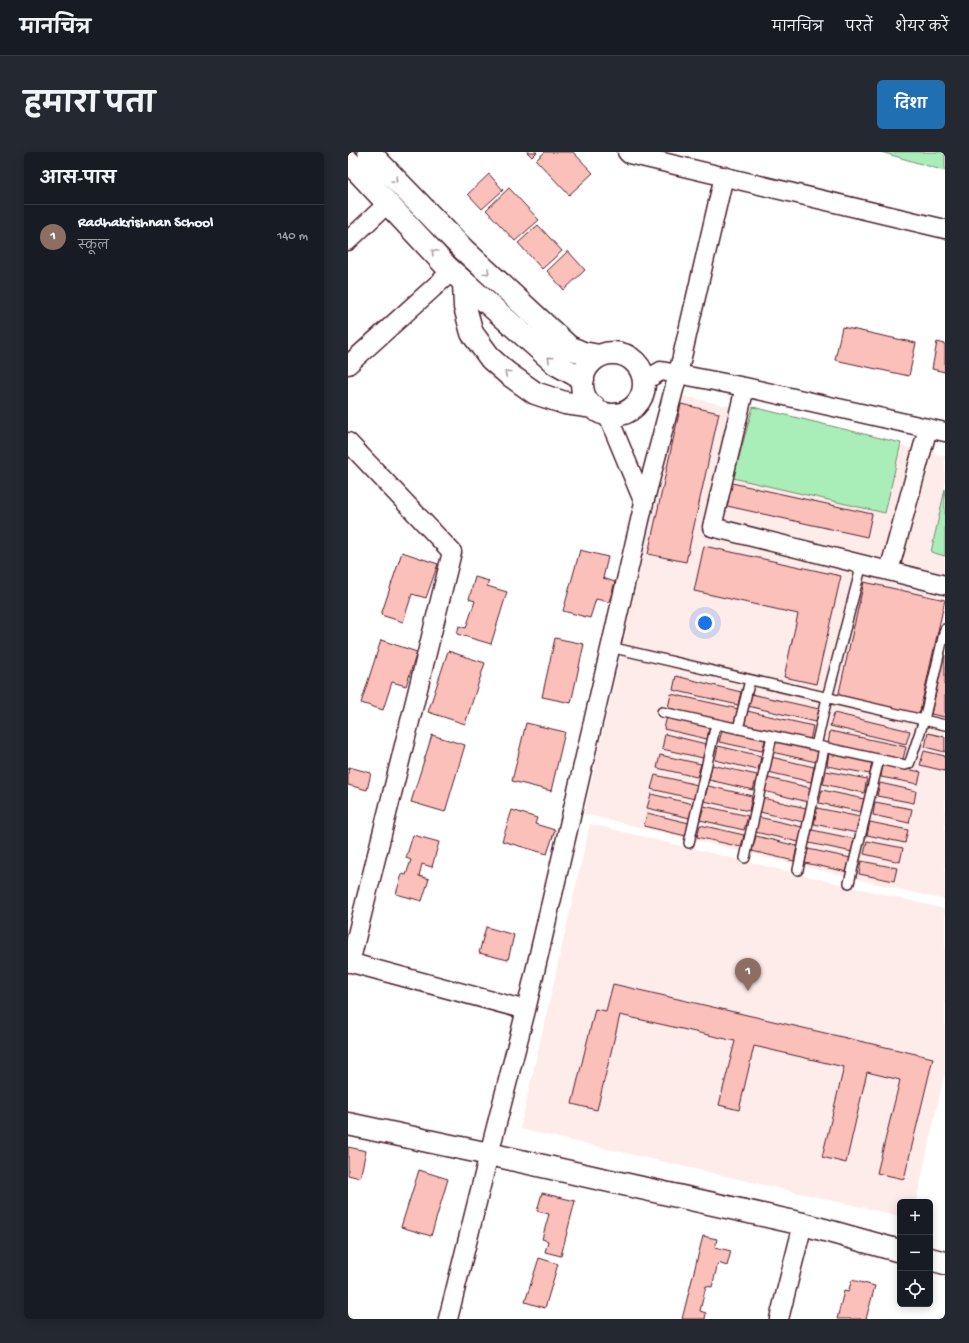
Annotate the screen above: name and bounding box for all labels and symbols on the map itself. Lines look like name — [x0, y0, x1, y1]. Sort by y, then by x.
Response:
one-way arrow — [391, 176, 398, 183]
one-way arrow — [431, 249, 439, 257]
one-way arrow — [483, 267, 490, 274]
one-way arrow — [547, 357, 555, 364]
one-way arrow — [505, 371, 512, 378]
your location — [695, 613, 715, 633]
pin: 1 — [735, 958, 761, 991]

